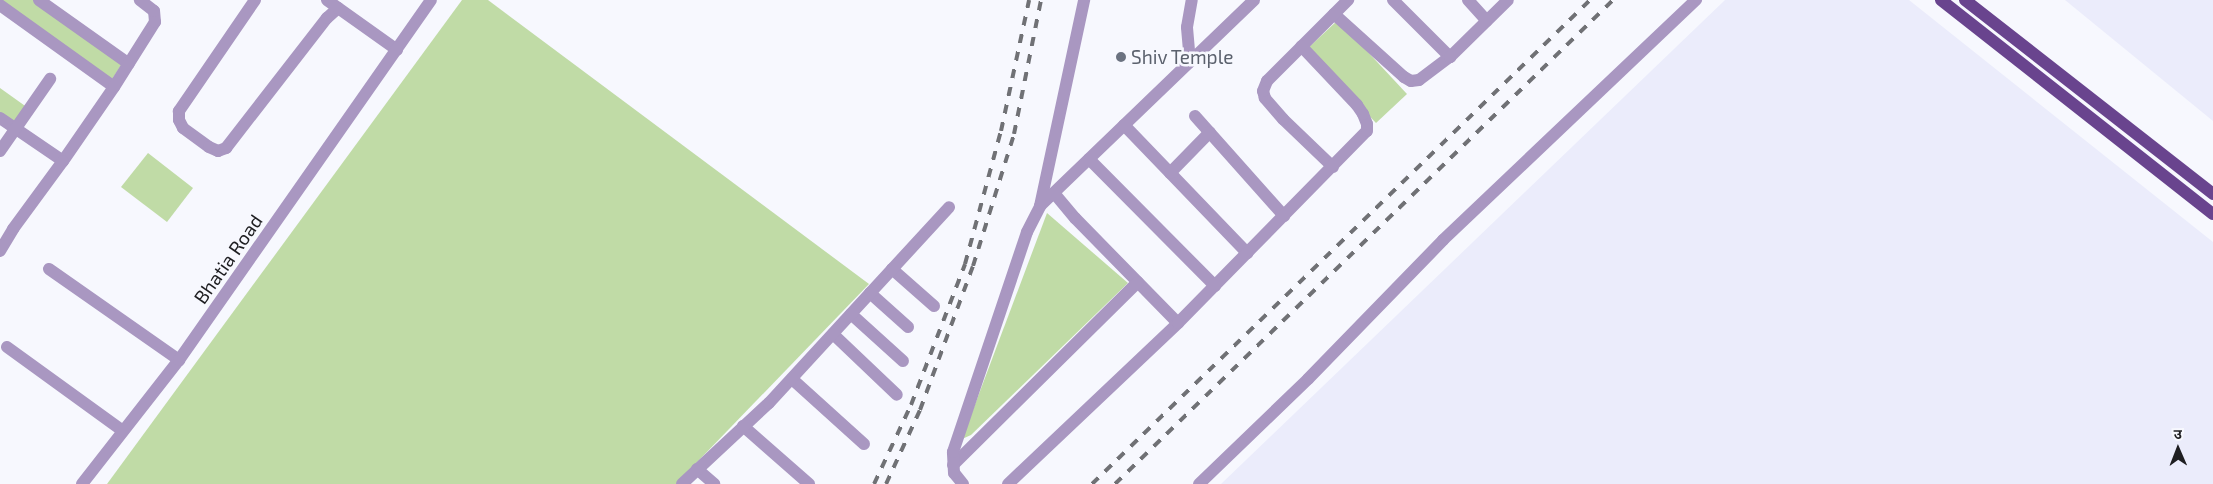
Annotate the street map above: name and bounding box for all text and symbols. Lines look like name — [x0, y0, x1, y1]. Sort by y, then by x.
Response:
place label: Shiv Temple — [1131, 46, 1234, 68]
marker: Shiv Temple — [1115, 51, 1127, 63]
street label: Bhatia Road — [189, 210, 267, 308]
north arrow — [2153, 424, 2203, 474]
text: उ — [2173, 425, 2182, 442]

